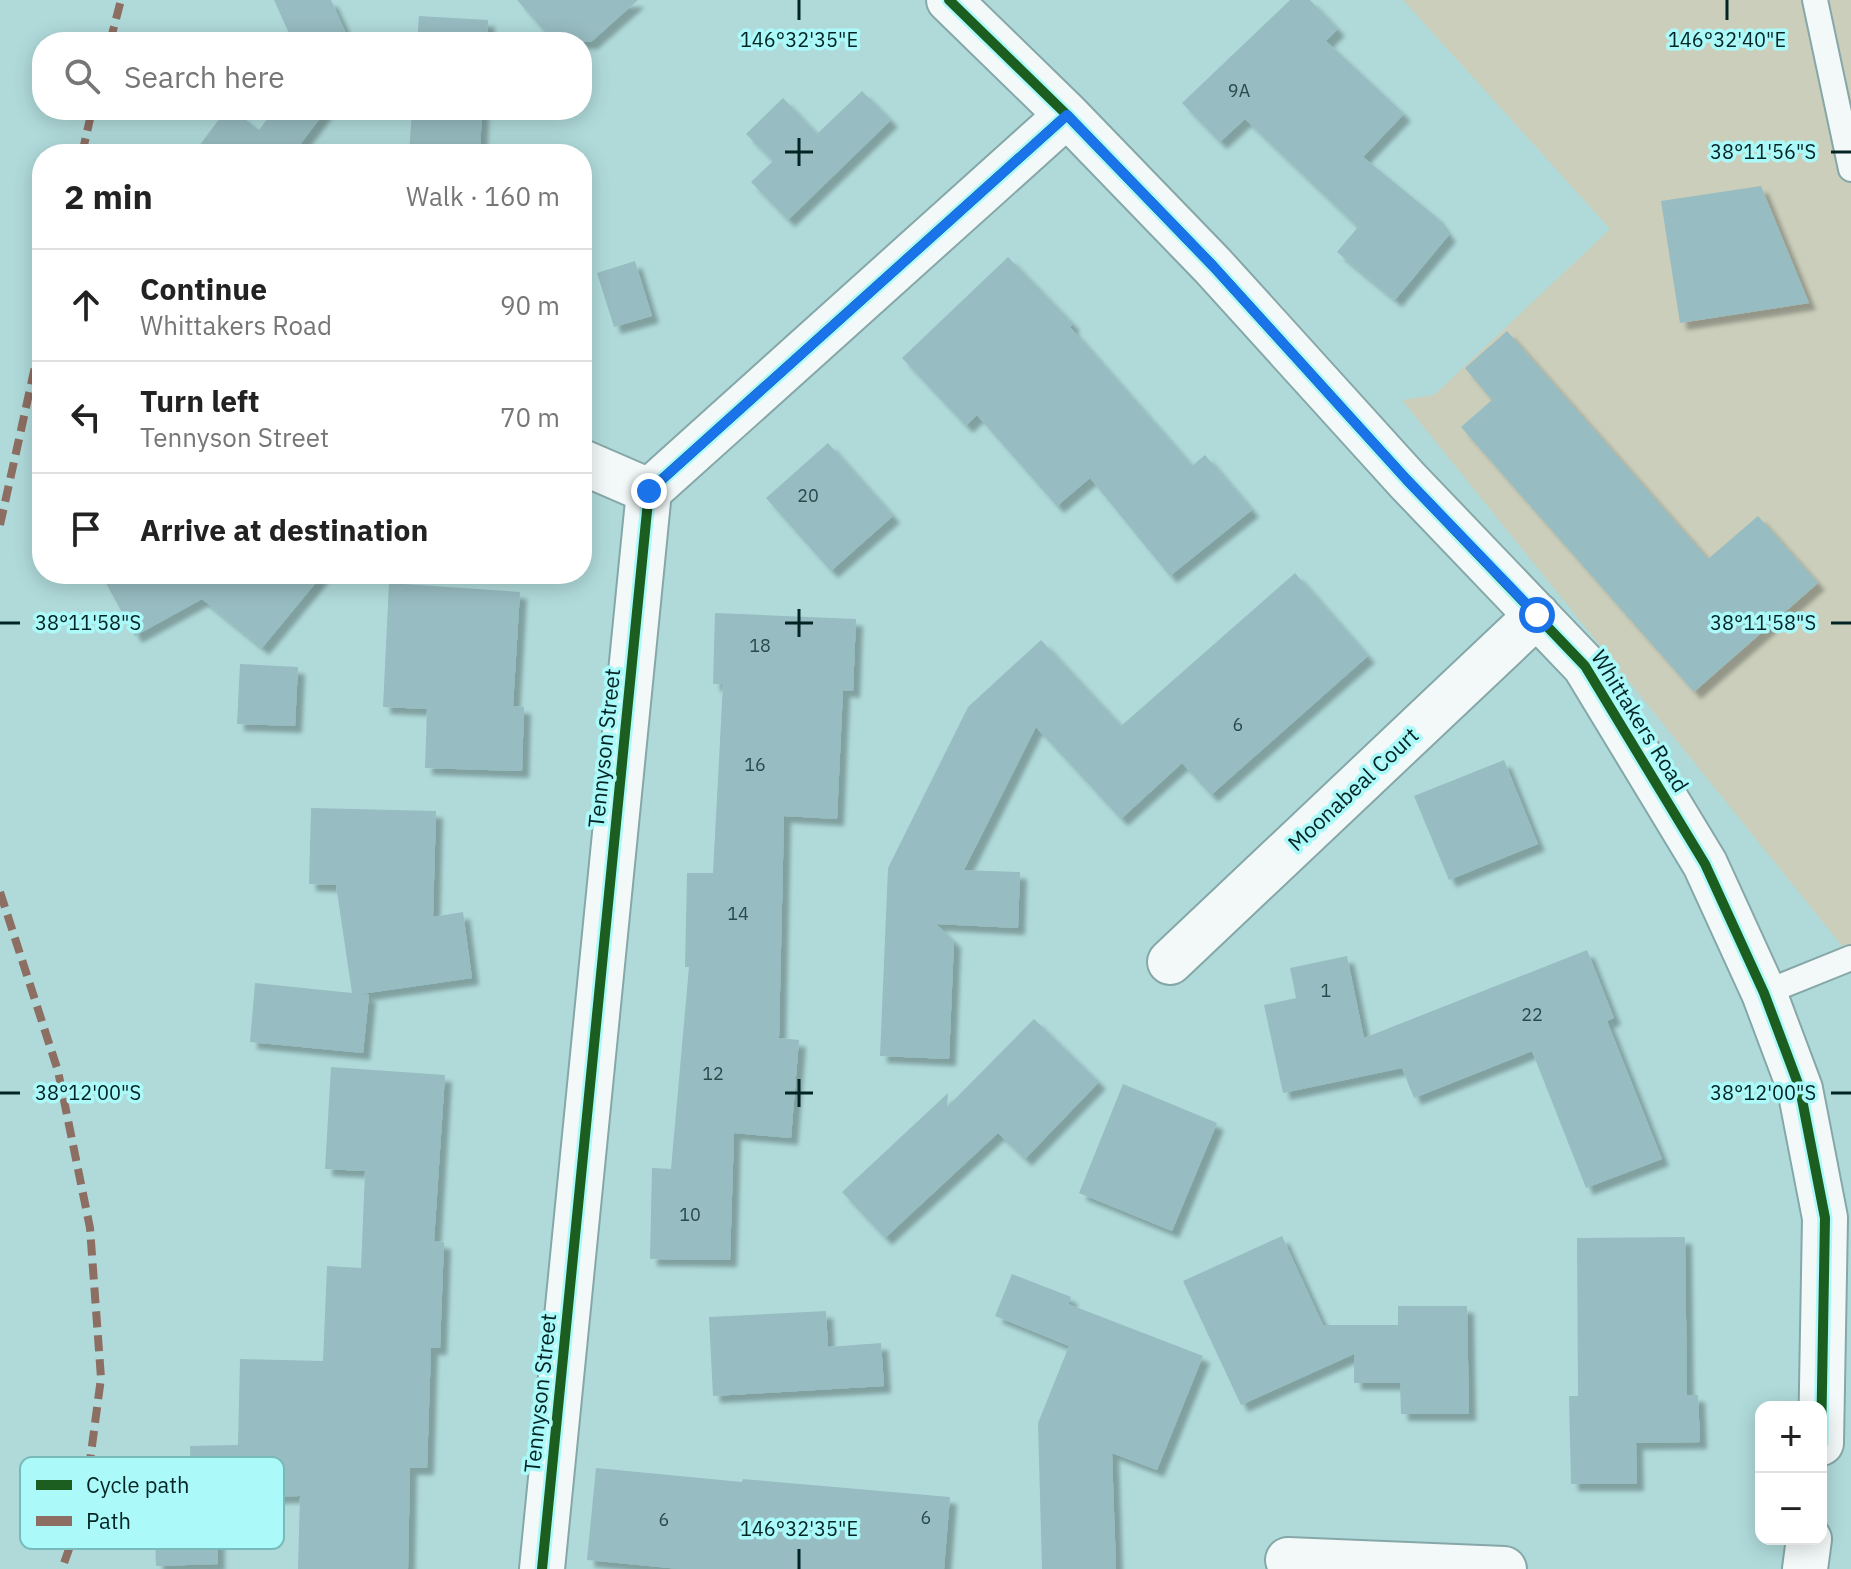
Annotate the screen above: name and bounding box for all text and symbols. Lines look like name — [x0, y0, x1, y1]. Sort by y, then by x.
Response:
text: 146°32'35"E — [740, 26, 858, 53]
text: 146°32'40"E — [1668, 26, 1786, 53]
search box — [32, 32, 592, 120]
icon: search — [60, 54, 104, 98]
text: Search here — [124, 57, 285, 96]
house number: 9A — [1228, 79, 1251, 102]
text: 38°11'56"S — [1710, 138, 1816, 165]
text: 2 min — [64, 174, 153, 218]
text: Walk · 160 m — [406, 179, 560, 213]
text: Continue — [140, 269, 267, 308]
icon: ahead — [64, 283, 108, 327]
text: 90 m — [500, 288, 560, 322]
text: Whittakers Road — [140, 308, 332, 342]
text: Turn left — [140, 381, 259, 420]
icon: left — [64, 395, 108, 439]
text: 70 m — [500, 400, 560, 434]
text: Tennyson Street — [140, 420, 329, 454]
route end — [631, 473, 667, 509]
house number: 20 — [797, 484, 819, 507]
icon: arrive — [64, 507, 108, 551]
text: Arrive at destination — [140, 510, 428, 549]
route start — [1519, 597, 1555, 633]
text: 38°11'58"S — [35, 609, 141, 636]
text: 38°11'58"S — [1710, 609, 1816, 636]
house number: 18 — [749, 634, 771, 657]
street label: Whittakers Road — [1585, 644, 1696, 797]
street label: Tennyson Street — [581, 667, 626, 829]
house number: 6 — [1233, 713, 1243, 736]
street label: Moonabeal Court — [1281, 720, 1424, 857]
house number: 16 — [744, 753, 766, 776]
house number: 14 — [727, 902, 749, 925]
house number: 1 — [1321, 979, 1331, 1002]
house number: 22 — [1521, 1003, 1543, 1026]
house number: 12 — [702, 1062, 724, 1085]
text: 38°12'00"S — [35, 1079, 141, 1106]
text: 38°12'00"S — [1710, 1079, 1816, 1106]
house number: 10 — [679, 1203, 701, 1226]
street label: Tennyson Street — [517, 1312, 562, 1474]
map controls — [1755, 1401, 1827, 1545]
button: + — [1755, 1401, 1827, 1473]
legend — [20, 1457, 284, 1549]
text: Cycle path — [86, 1470, 190, 1499]
button: − — [1755, 1473, 1827, 1545]
text: Path — [86, 1506, 131, 1535]
house number: 6 — [921, 1506, 931, 1529]
house number: 6 — [659, 1508, 669, 1531]
text: 146°32'35"E — [740, 1515, 858, 1542]

